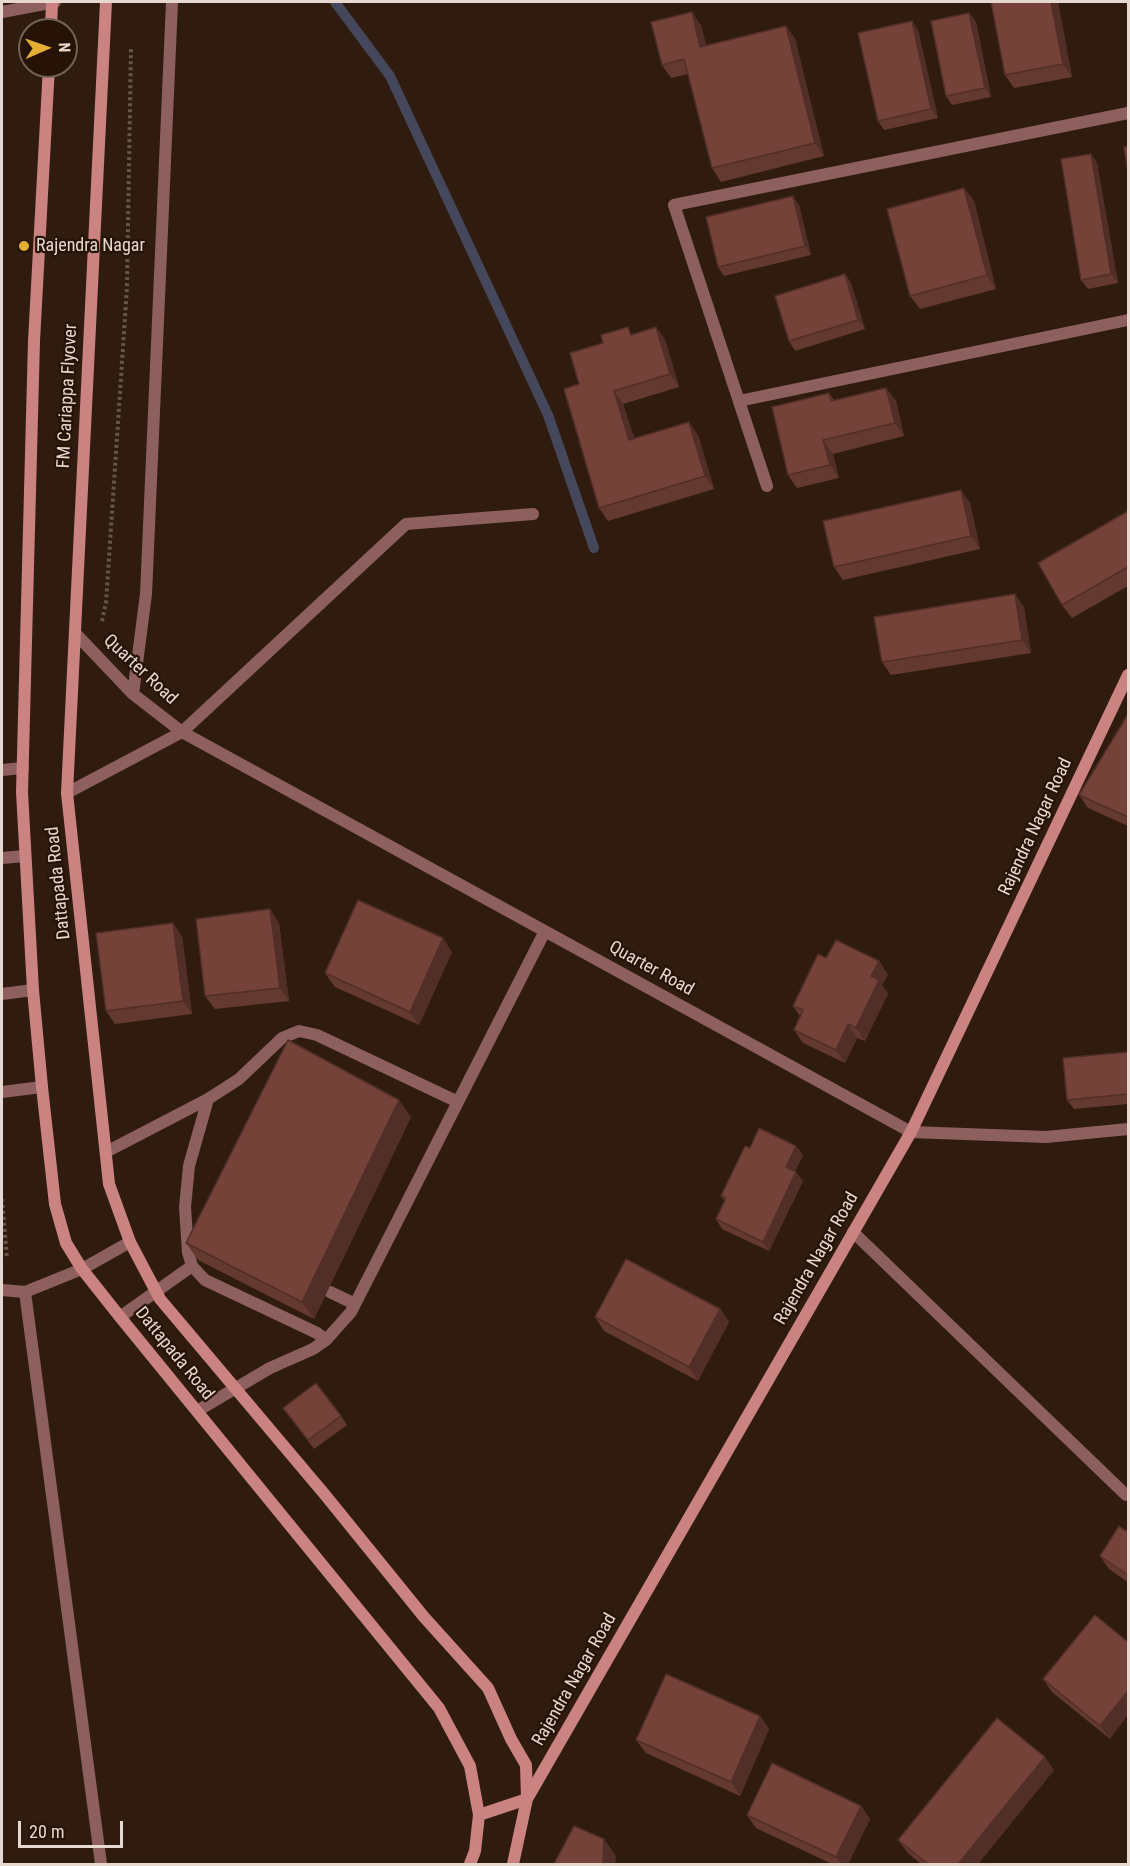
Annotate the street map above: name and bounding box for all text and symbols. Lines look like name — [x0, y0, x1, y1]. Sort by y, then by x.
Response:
north arrow — [18, 18, 78, 78]
text: N — [55, 42, 74, 53]
place label: Rajendra Nagar — [36, 235, 145, 257]
marker: Rajendra Nagar — [17, 239, 31, 253]
street label: FM Cariappa Flyover — [53, 323, 83, 469]
street label: Quarter Road — [98, 630, 182, 710]
street label: Rajendra Nagar Road — [995, 755, 1077, 899]
street label: Dattapada Road — [42, 825, 76, 941]
street label: Quarter Road — [605, 937, 697, 1001]
street label: Rajendra Nagar Road — [770, 1189, 864, 1329]
street label: Dattapada Road — [130, 1303, 218, 1405]
street label: Rajendra Nagar Road — [528, 1610, 622, 1750]
scale bar — [21, 1809, 126, 1847]
text: 20 m — [29, 1821, 64, 1842]

